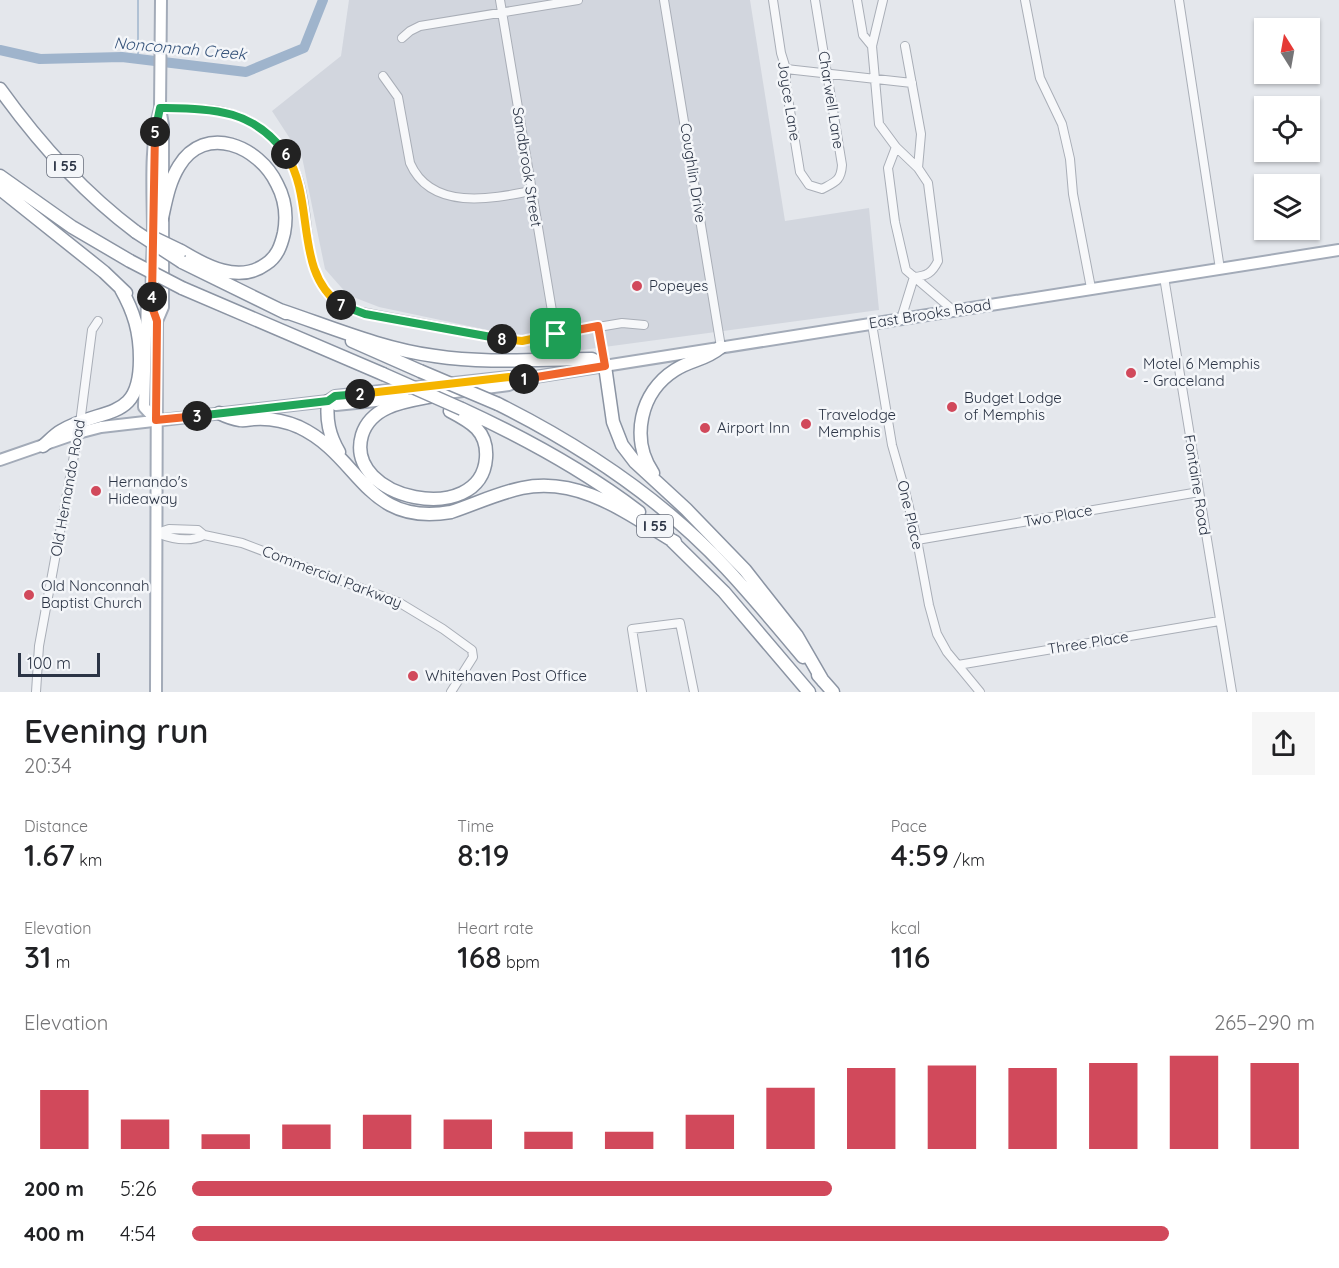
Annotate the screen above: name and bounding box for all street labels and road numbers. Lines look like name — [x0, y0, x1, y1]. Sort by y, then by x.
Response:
street label: Charwell Lane — [814, 50, 849, 150]
street label: Joyce Lane — [774, 60, 805, 142]
street label: Sandbrook Street — [509, 106, 546, 228]
street label: Coughlin Drive — [676, 122, 711, 224]
road number: I 55 — [47, 155, 83, 177]
street label: East Brooks Road — [867, 294, 992, 333]
street label: Old Hernando Road — [46, 418, 89, 558]
street label: Fontaine Road — [1180, 433, 1215, 537]
street label: One Place — [893, 478, 928, 551]
street label: Two Place — [1022, 500, 1094, 531]
road number: I 55 — [637, 515, 673, 537]
street label: Commercial Parkway — [259, 541, 405, 612]
street label: Three Place — [1046, 627, 1130, 658]

